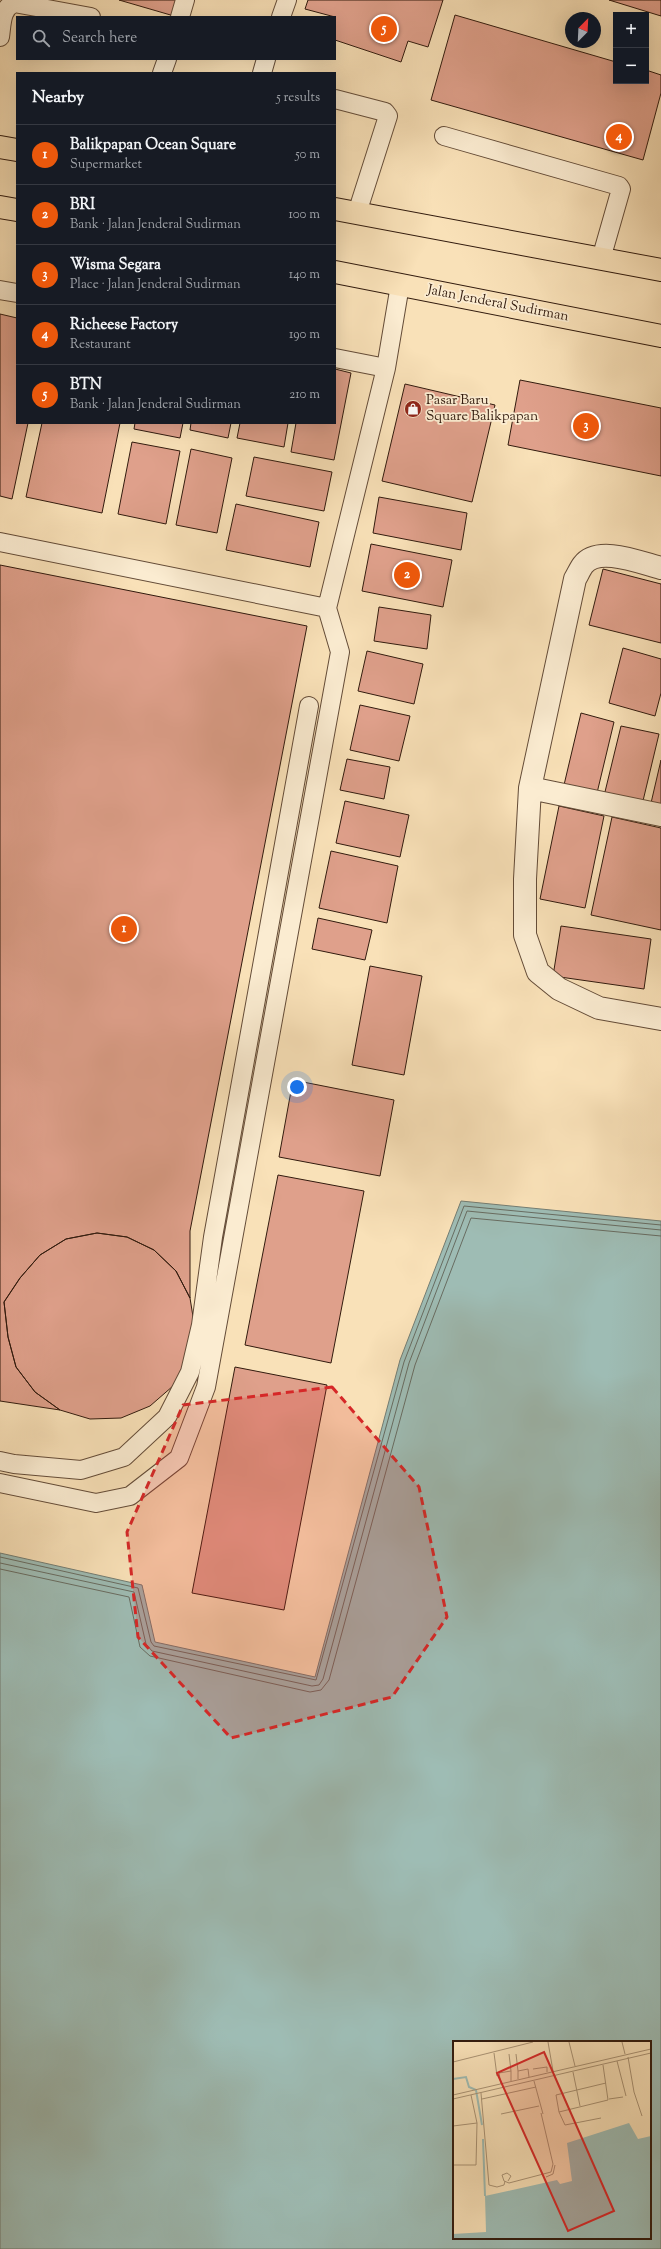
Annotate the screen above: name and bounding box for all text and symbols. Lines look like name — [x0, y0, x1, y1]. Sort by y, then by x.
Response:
north arrow — [565, 12, 601, 48]
map controls — [613, 12, 649, 84]
button: + — [613, 12, 649, 48]
pin: 5 — [371, 14, 397, 44]
search box — [16, 16, 336, 60]
icon: search — [30, 27, 52, 49]
text: Search here — [62, 28, 137, 49]
button: − — [613, 48, 649, 84]
text: Nearby — [32, 86, 84, 110]
text: 5 results — [276, 89, 320, 107]
pin: 4 — [606, 122, 632, 152]
text: Balikpapan Ocean Square — [70, 135, 236, 156]
text: 1 — [43, 146, 47, 164]
text: 50 m — [295, 146, 320, 164]
text: Supermarket — [70, 156, 142, 174]
text: BRI — [70, 195, 95, 216]
text: 2 — [42, 206, 48, 224]
text: 100 m — [288, 206, 320, 224]
text: Bank · Jalan Jenderal Sudirman — [70, 216, 241, 234]
text: Wisma Segara — [70, 255, 161, 276]
text: 3 — [42, 266, 48, 284]
text: 140 m — [289, 266, 320, 284]
text: Place · Jalan Jenderal Sudirman — [70, 276, 241, 294]
street label: Jalan Jenderal Sudirman — [425, 280, 570, 328]
text: Richeese Factory — [70, 315, 178, 336]
text: 4 — [42, 326, 48, 344]
text: 190 m — [289, 326, 320, 344]
text: Restaurant — [70, 336, 131, 354]
text: BTN — [70, 375, 102, 396]
text: 5 — [43, 386, 47, 404]
text: 210 m — [289, 386, 320, 404]
place label: Pasar Baru Square Balikpapan — [426, 391, 538, 427]
text: Bank · Jalan Jenderal Sudirman — [70, 396, 241, 414]
shop icon: Pasar Baru Square Balikpapan — [403, 399, 423, 419]
pin: 3 — [573, 411, 599, 441]
pin: 2 — [394, 560, 420, 590]
pin: 1 — [111, 914, 137, 944]
your location — [287, 1077, 307, 1097]
inset map — [453, 2041, 651, 2239]

